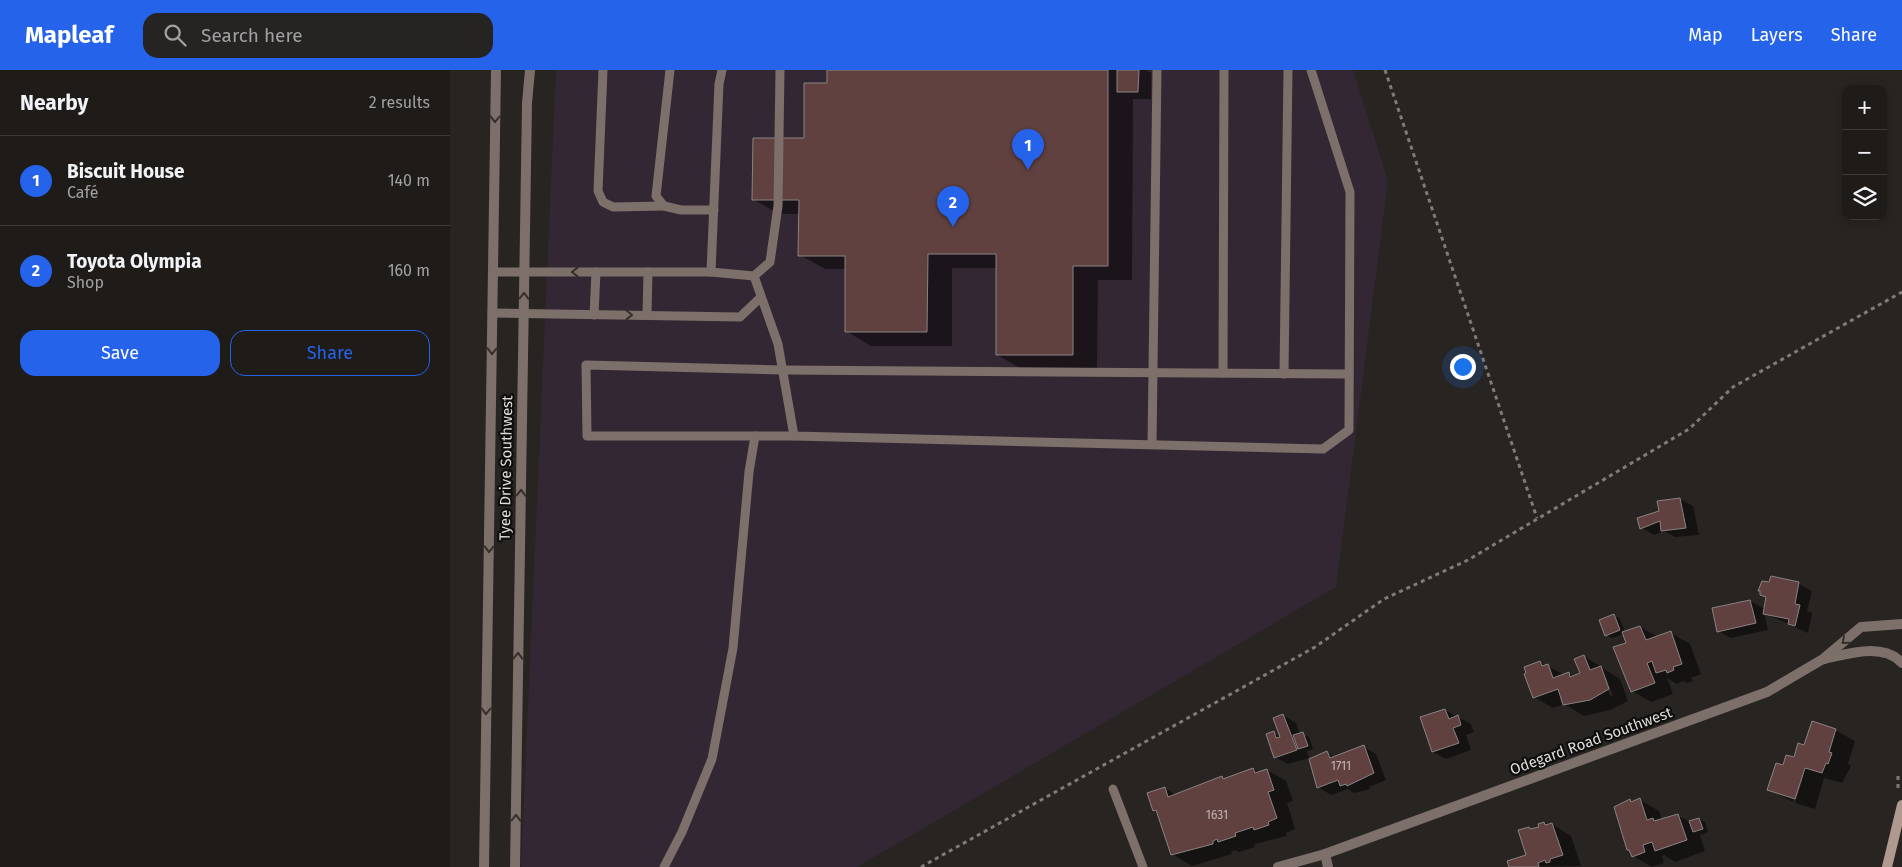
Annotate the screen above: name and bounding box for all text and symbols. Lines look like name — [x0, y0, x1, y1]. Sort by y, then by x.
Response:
search box — [143, 13, 493, 58]
text: Mapleaf — [25, 21, 113, 49]
icon: search — [161, 21, 189, 49]
text: Search here — [201, 24, 303, 47]
text: Map — [1688, 24, 1723, 46]
text: Layers — [1751, 24, 1803, 46]
text: Share — [1831, 24, 1877, 46]
map controls — [1842, 85, 1887, 220]
button: + — [1842, 85, 1887, 130]
text: Nearby — [20, 90, 88, 116]
text: 2 results — [369, 93, 430, 112]
one-way arrow — [490, 115, 500, 123]
pin: 1 — [1012, 129, 1044, 170]
button: − — [1842, 130, 1887, 175]
text: Biscuit House — [67, 160, 185, 183]
text: 1 — [32, 171, 40, 190]
text: 140 m — [388, 171, 430, 190]
button: layers — [1842, 175, 1887, 220]
text: Café — [67, 183, 98, 202]
pin: 2 — [937, 186, 969, 227]
text: Toyota Olympia — [67, 250, 202, 273]
text: 2 — [32, 261, 40, 280]
text: 160 m — [388, 261, 430, 280]
one-way arrow — [571, 267, 578, 277]
text: Shop — [67, 273, 104, 292]
one-way arrow — [519, 292, 529, 300]
one-way arrow — [625, 310, 633, 320]
button: Save — [20, 330, 220, 376]
button: Share — [230, 330, 430, 376]
one-way arrow — [487, 348, 497, 355]
your location — [1450, 354, 1476, 380]
street label: Tyee Drive Southwest — [496, 395, 516, 541]
one-way arrow — [516, 489, 526, 497]
one-way arrow — [484, 545, 494, 553]
one-way arrow — [1841, 635, 1850, 644]
one-way arrow — [513, 652, 523, 660]
street label: Odegard Road Southwest — [1507, 703, 1675, 779]
one-way arrow — [481, 707, 492, 715]
house number: 1711 — [1331, 759, 1351, 773]
house number: 1631 — [1206, 808, 1228, 822]
one-way arrow — [511, 814, 521, 822]

